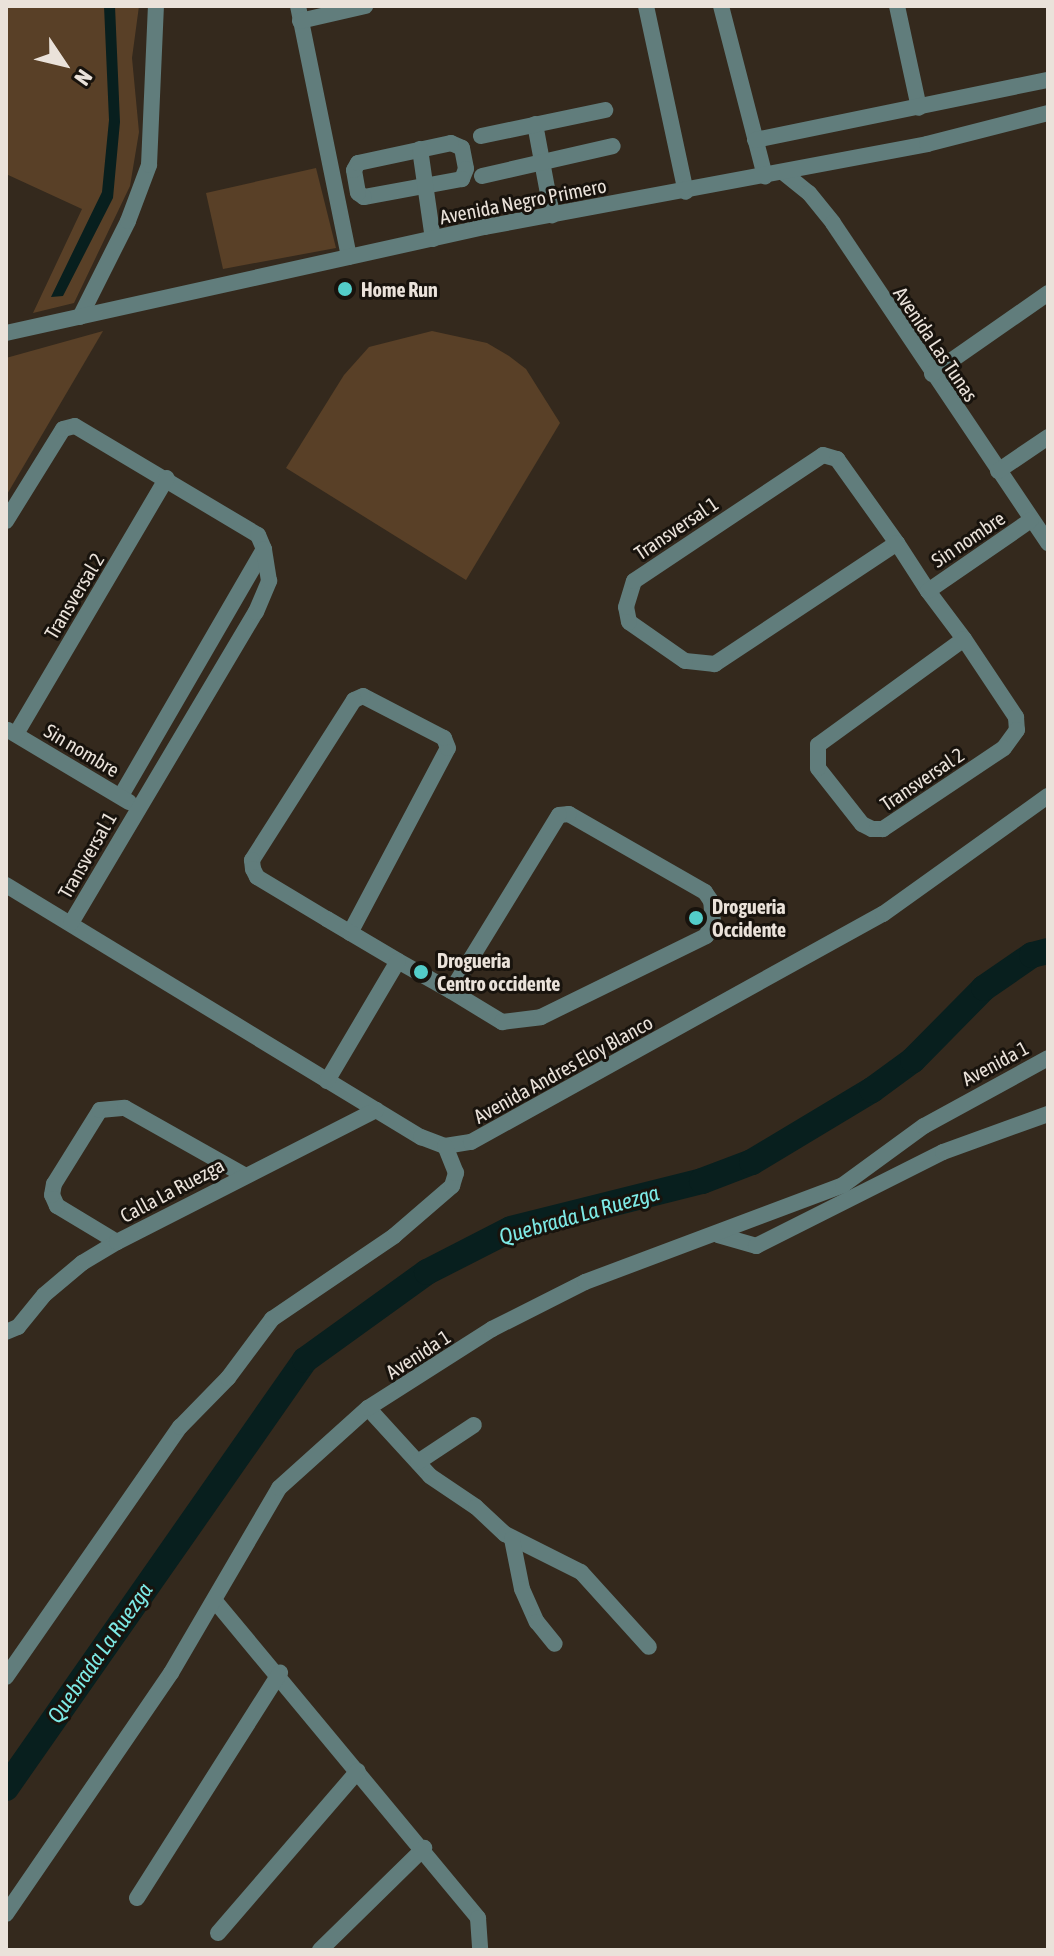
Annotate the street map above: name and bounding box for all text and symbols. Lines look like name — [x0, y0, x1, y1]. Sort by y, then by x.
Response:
north arrow — [24, 24, 104, 104]
text: N — [69, 65, 98, 91]
street label: Avenida Negro Primero — [438, 173, 608, 229]
place label: Home Run — [361, 277, 438, 301]
marker: Home Run — [336, 280, 354, 298]
street label: Avenida Las Tunas — [889, 282, 983, 406]
street label: Transversal 1 — [630, 491, 722, 565]
street label: Sin nombre — [927, 506, 1009, 572]
street label: Transversal 2 — [39, 549, 109, 643]
street label: Sin nombre — [40, 718, 124, 782]
street label: Transversal 2 — [876, 742, 968, 816]
street label: Transversal 1 — [53, 807, 121, 903]
place label: Drogueria Occidente — [712, 894, 786, 941]
marker: Drogueria Occidente — [687, 909, 705, 927]
place label: Drogueria Centro occidente — [437, 948, 560, 995]
marker: Drogueria Centro occidente — [412, 963, 430, 981]
street label: Avenida Andres Eloy Blanco — [469, 1010, 657, 1128]
street label: Avenida 1 — [958, 1035, 1032, 1091]
street label: Calla La Ruezga — [116, 1153, 228, 1227]
water label: Quebrada La Ruezga — [496, 1180, 662, 1250]
street label: Avenida 1 — [381, 1324, 455, 1384]
water label: Quebrada La Ruezga — [42, 1578, 158, 1728]

